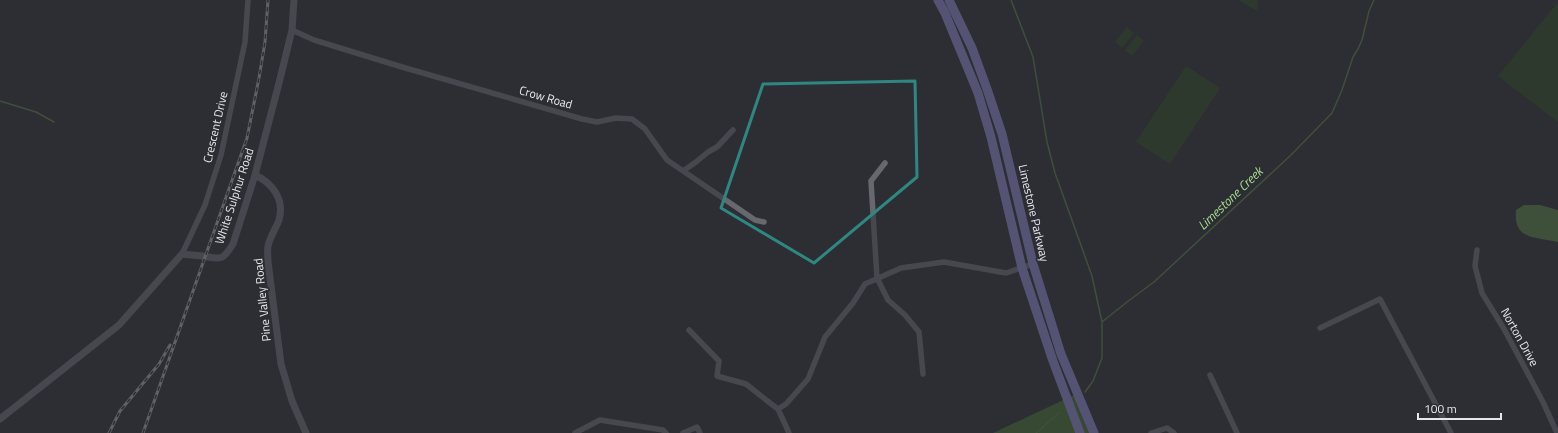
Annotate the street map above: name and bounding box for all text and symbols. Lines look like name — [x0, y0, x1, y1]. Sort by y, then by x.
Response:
street label: Crow Road — [517, 80, 575, 114]
street label: Crescent Drive — [198, 89, 232, 165]
street label: White Sulphur Road — [209, 145, 259, 247]
water label: Limestone Creek — [1193, 160, 1269, 234]
street label: Limestone Parkway — [1014, 162, 1054, 264]
street label: Pine Valley Road — [248, 257, 276, 343]
street label: Norton Drive — [1496, 304, 1544, 370]
scale bar — [1418, 395, 1501, 421]
text: 100 m — [1424, 399, 1457, 418]

